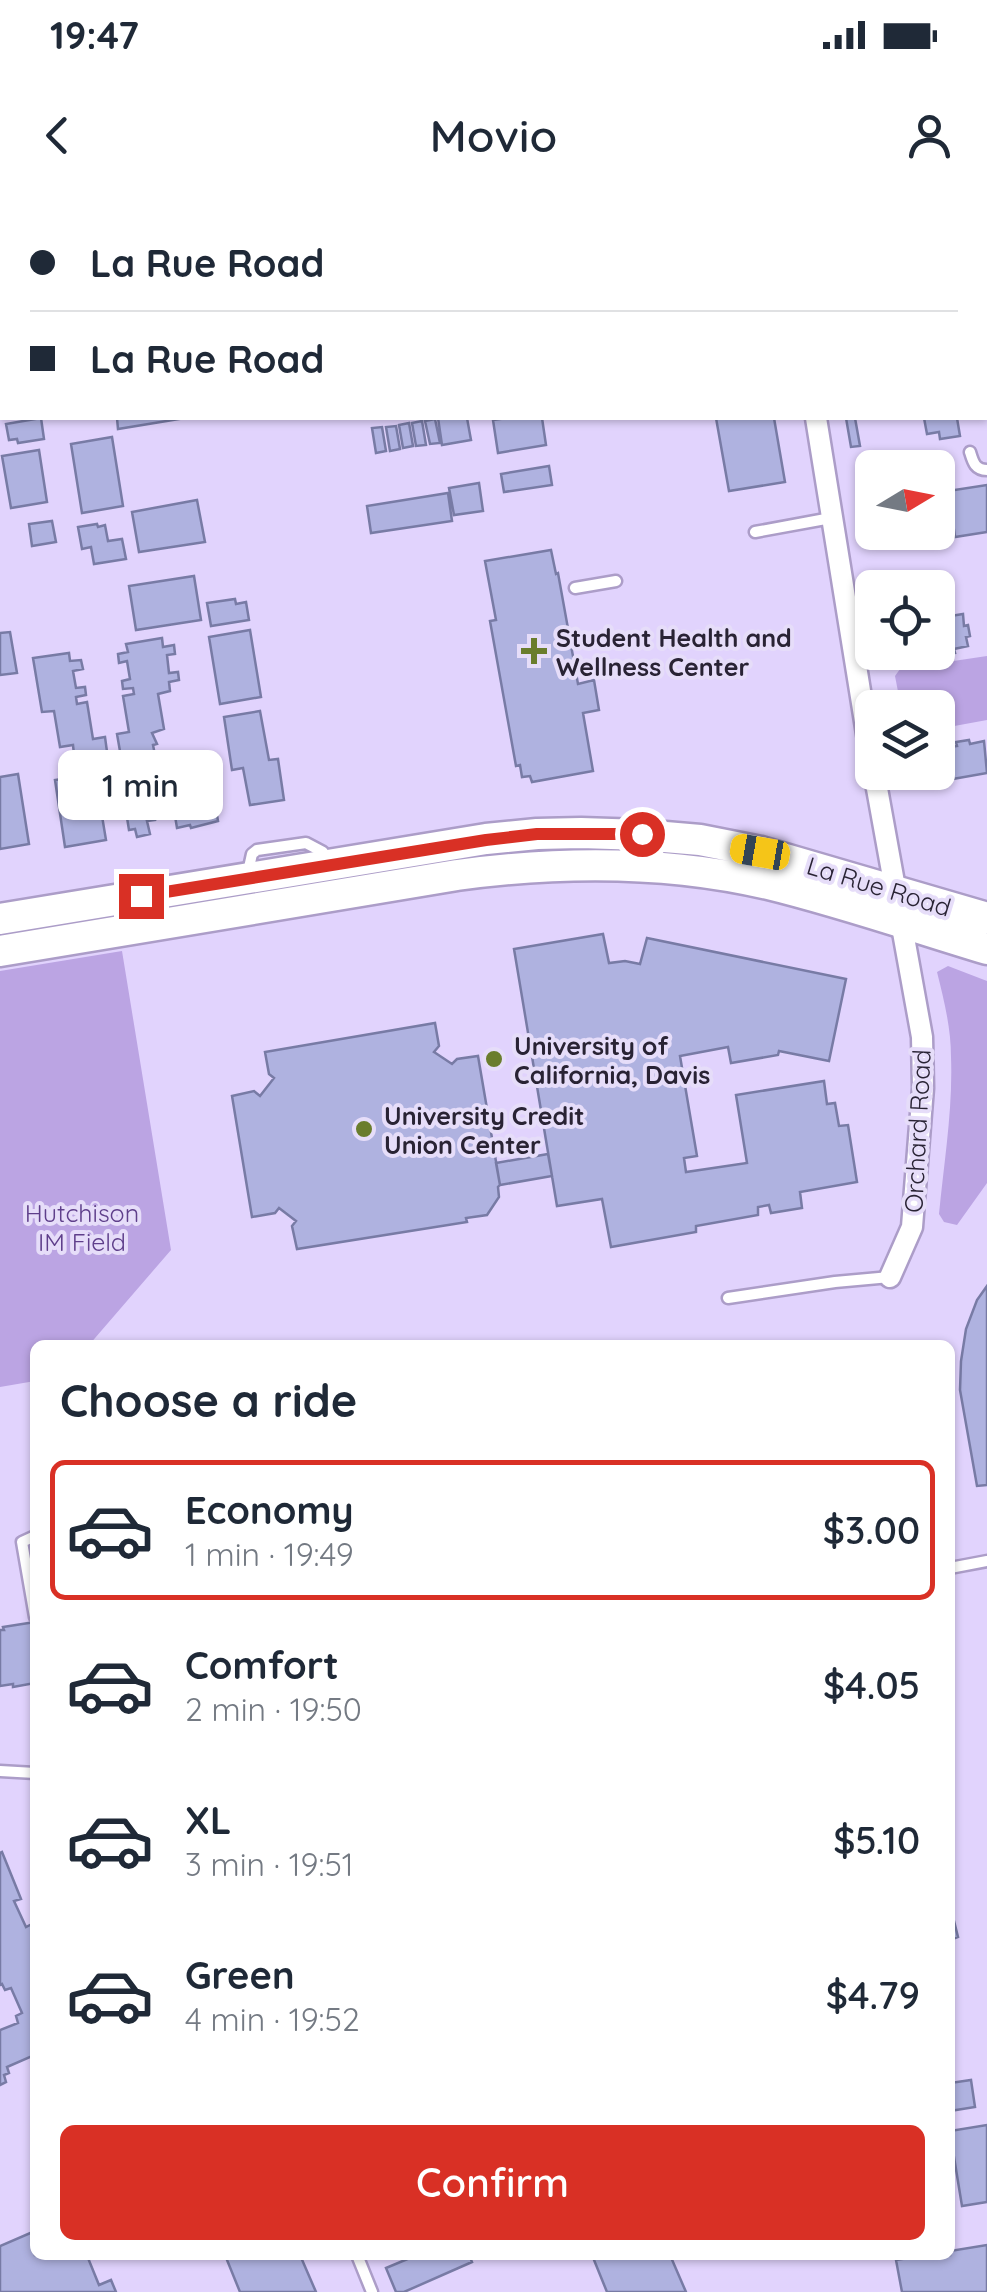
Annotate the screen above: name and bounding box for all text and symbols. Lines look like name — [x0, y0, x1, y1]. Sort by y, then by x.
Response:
text: 19:47 — [50, 11, 139, 59]
text: Movio — [430, 107, 557, 163]
icon: back — [30, 108, 85, 163]
icon: person — [902, 108, 957, 163]
text: La Rue Road — [90, 239, 324, 287]
text: La Rue Road — [90, 335, 324, 383]
north arrow — [855, 450, 955, 550]
map controls — [855, 450, 955, 790]
button: locate — [855, 570, 955, 670]
place label: Student Health and Wellness Center — [556, 622, 792, 682]
marker: Student Health and Wellness Center — [521, 638, 547, 664]
button: layers — [855, 690, 955, 790]
callout: 1 min — [58, 751, 224, 821]
text: 1 min — [102, 765, 179, 805]
route start — [620, 812, 665, 857]
car — [728, 832, 792, 872]
street label: La Rue Road — [803, 849, 955, 923]
route end — [119, 874, 164, 919]
place label: University of California, Davis — [514, 1030, 710, 1090]
marker: University of California, Davis — [483, 1048, 505, 1070]
street label: Orchard Road — [897, 1048, 937, 1214]
place label: University Credit Union Center — [384, 1100, 584, 1160]
marker: University Credit Union Center — [353, 1118, 375, 1140]
park label: Hutchison IM Field — [25, 1197, 139, 1257]
text: Choose a ride — [60, 1372, 357, 1428]
icon: car — [65, 1485, 155, 1575]
text: Economy — [185, 1486, 354, 1534]
text: $3.00 — [823, 1506, 920, 1554]
text: 1 min · 19:49 — [185, 1534, 354, 1574]
icon: car — [65, 1640, 155, 1730]
text: Comfort — [185, 1641, 339, 1689]
text: $4.05 — [823, 1661, 920, 1709]
text: 2 min · 19:50 — [185, 1689, 362, 1729]
icon: car — [65, 1795, 155, 1885]
text: XL — [185, 1796, 231, 1844]
text: $5.10 — [833, 1816, 920, 1864]
text: 3 min · 19:51 — [185, 1844, 354, 1884]
icon: car — [65, 1950, 155, 2040]
text: Green — [185, 1951, 295, 1999]
text: $4.79 — [826, 1971, 920, 2019]
text: 4 min · 19:52 — [185, 1999, 360, 2039]
button: Confirm — [60, 2125, 925, 2240]

